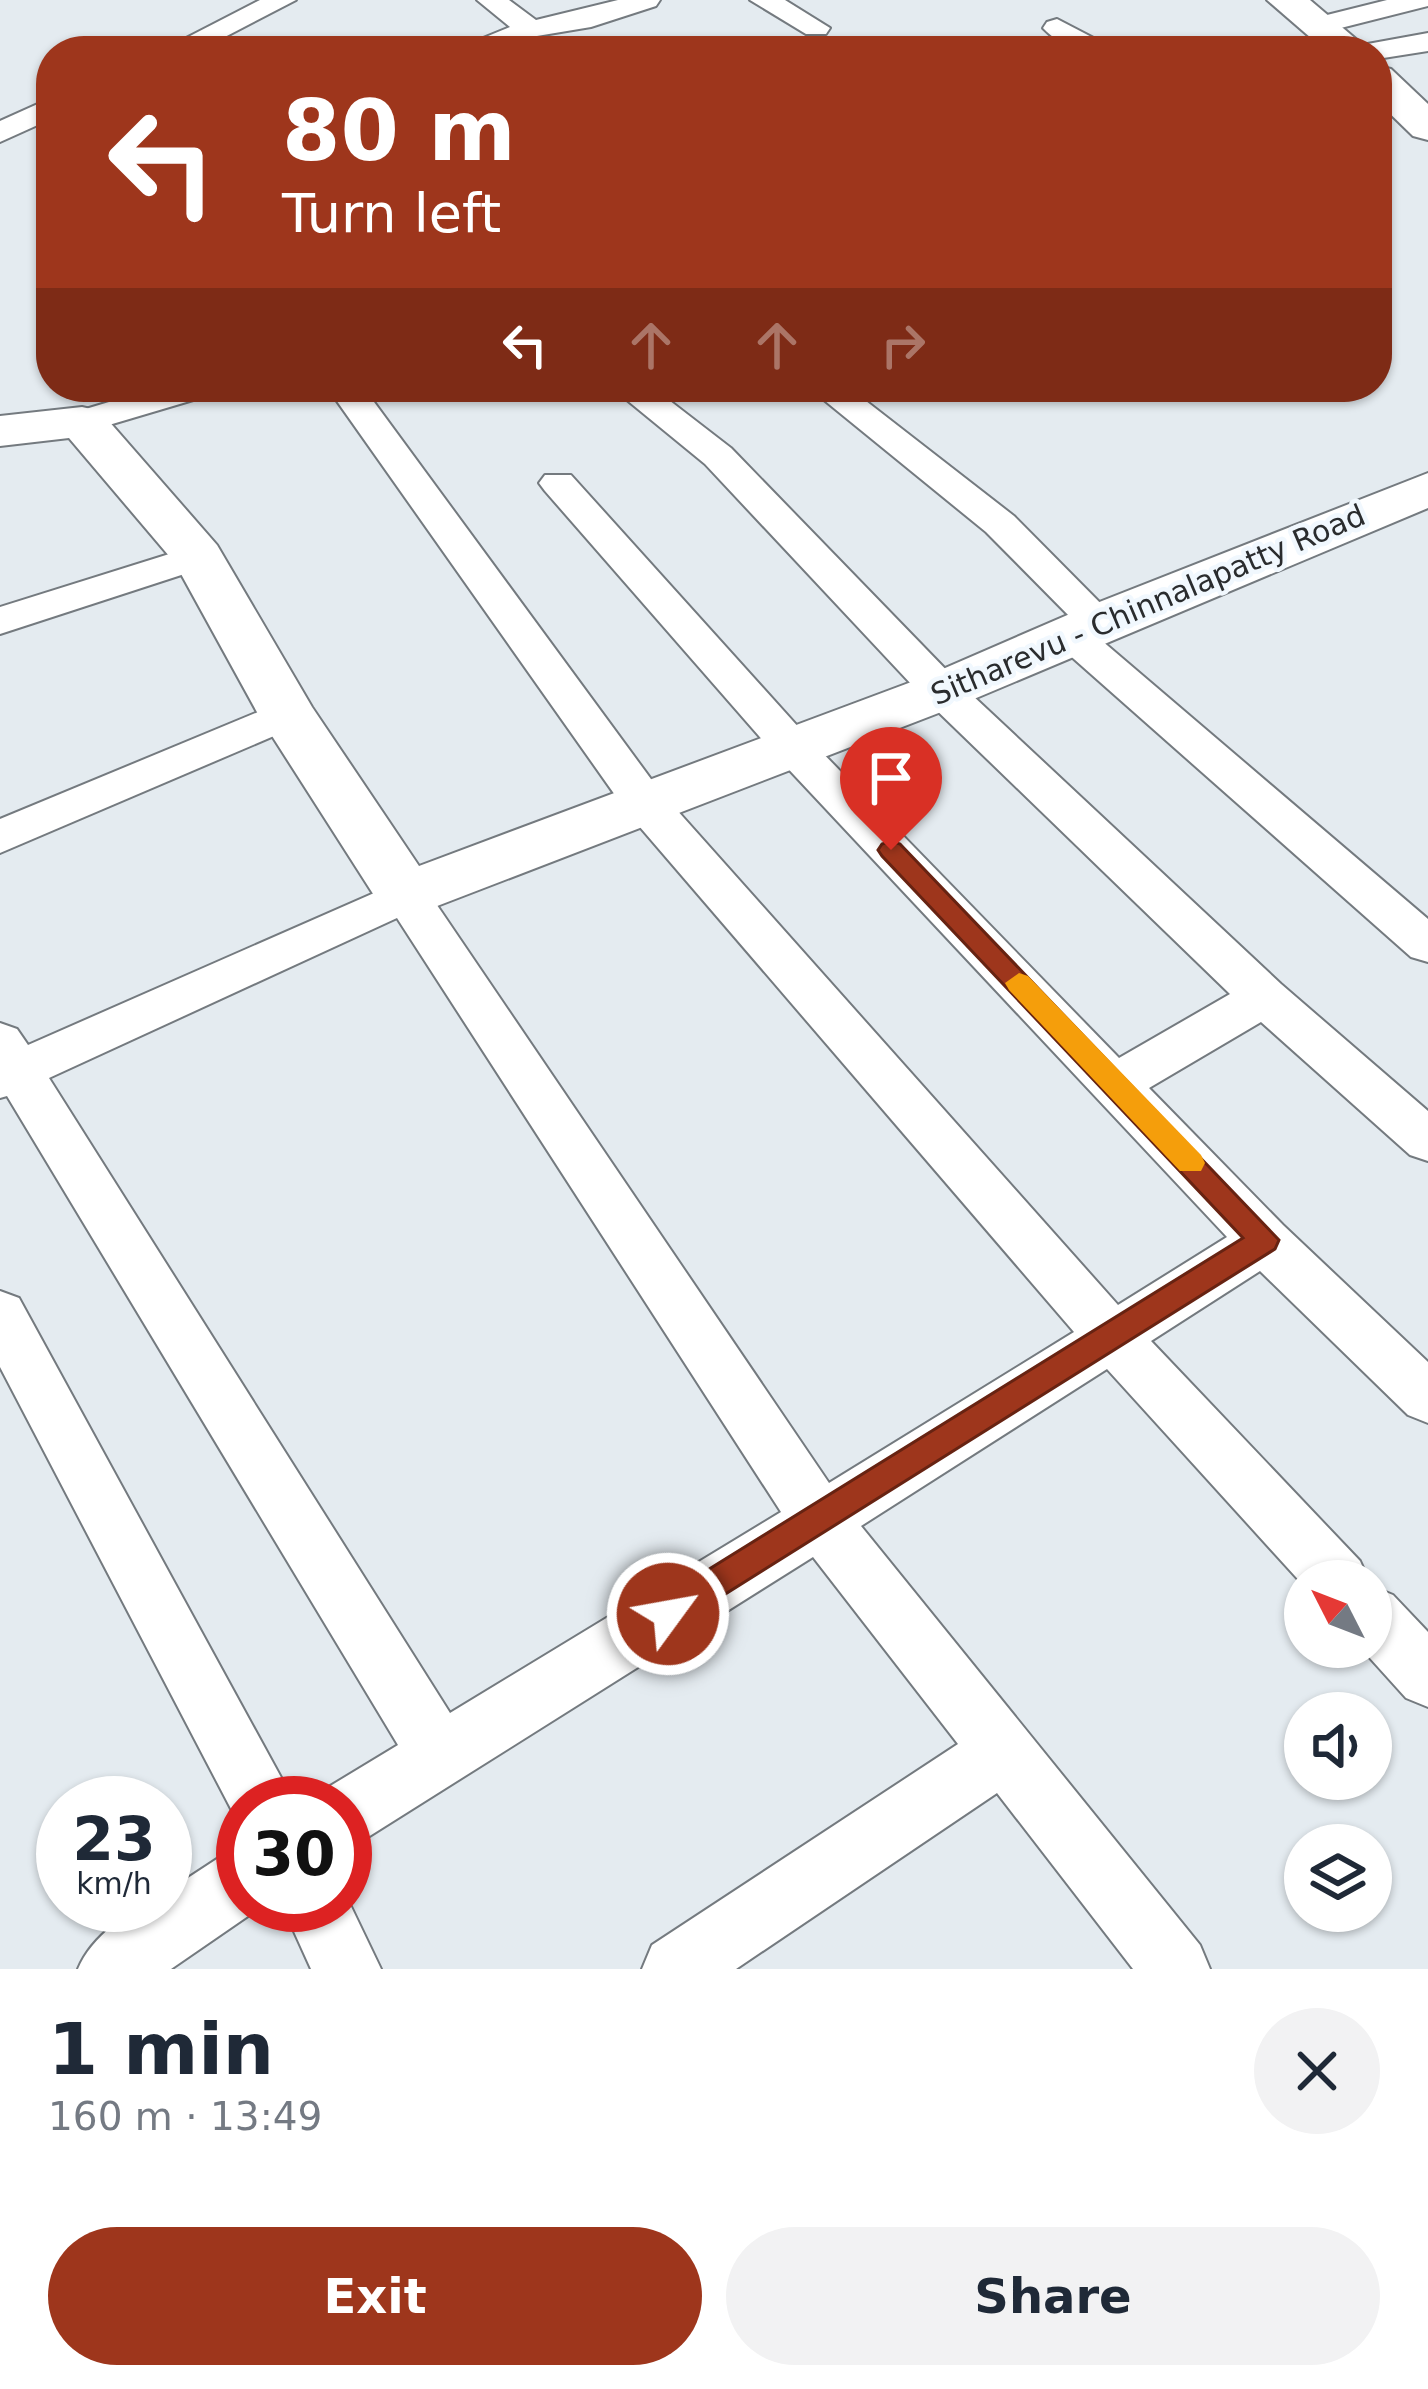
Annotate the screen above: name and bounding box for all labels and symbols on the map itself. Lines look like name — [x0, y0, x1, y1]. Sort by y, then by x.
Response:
street label: Sitharevu - Chinnalapatty Road — [925, 497, 1370, 712]
pin — [840, 727, 942, 850]
position arrow — [605, 1551, 731, 1677]
north arrow — [1284, 1560, 1392, 1668]
speed limit sign: 30 — [216, 1776, 372, 1932]

